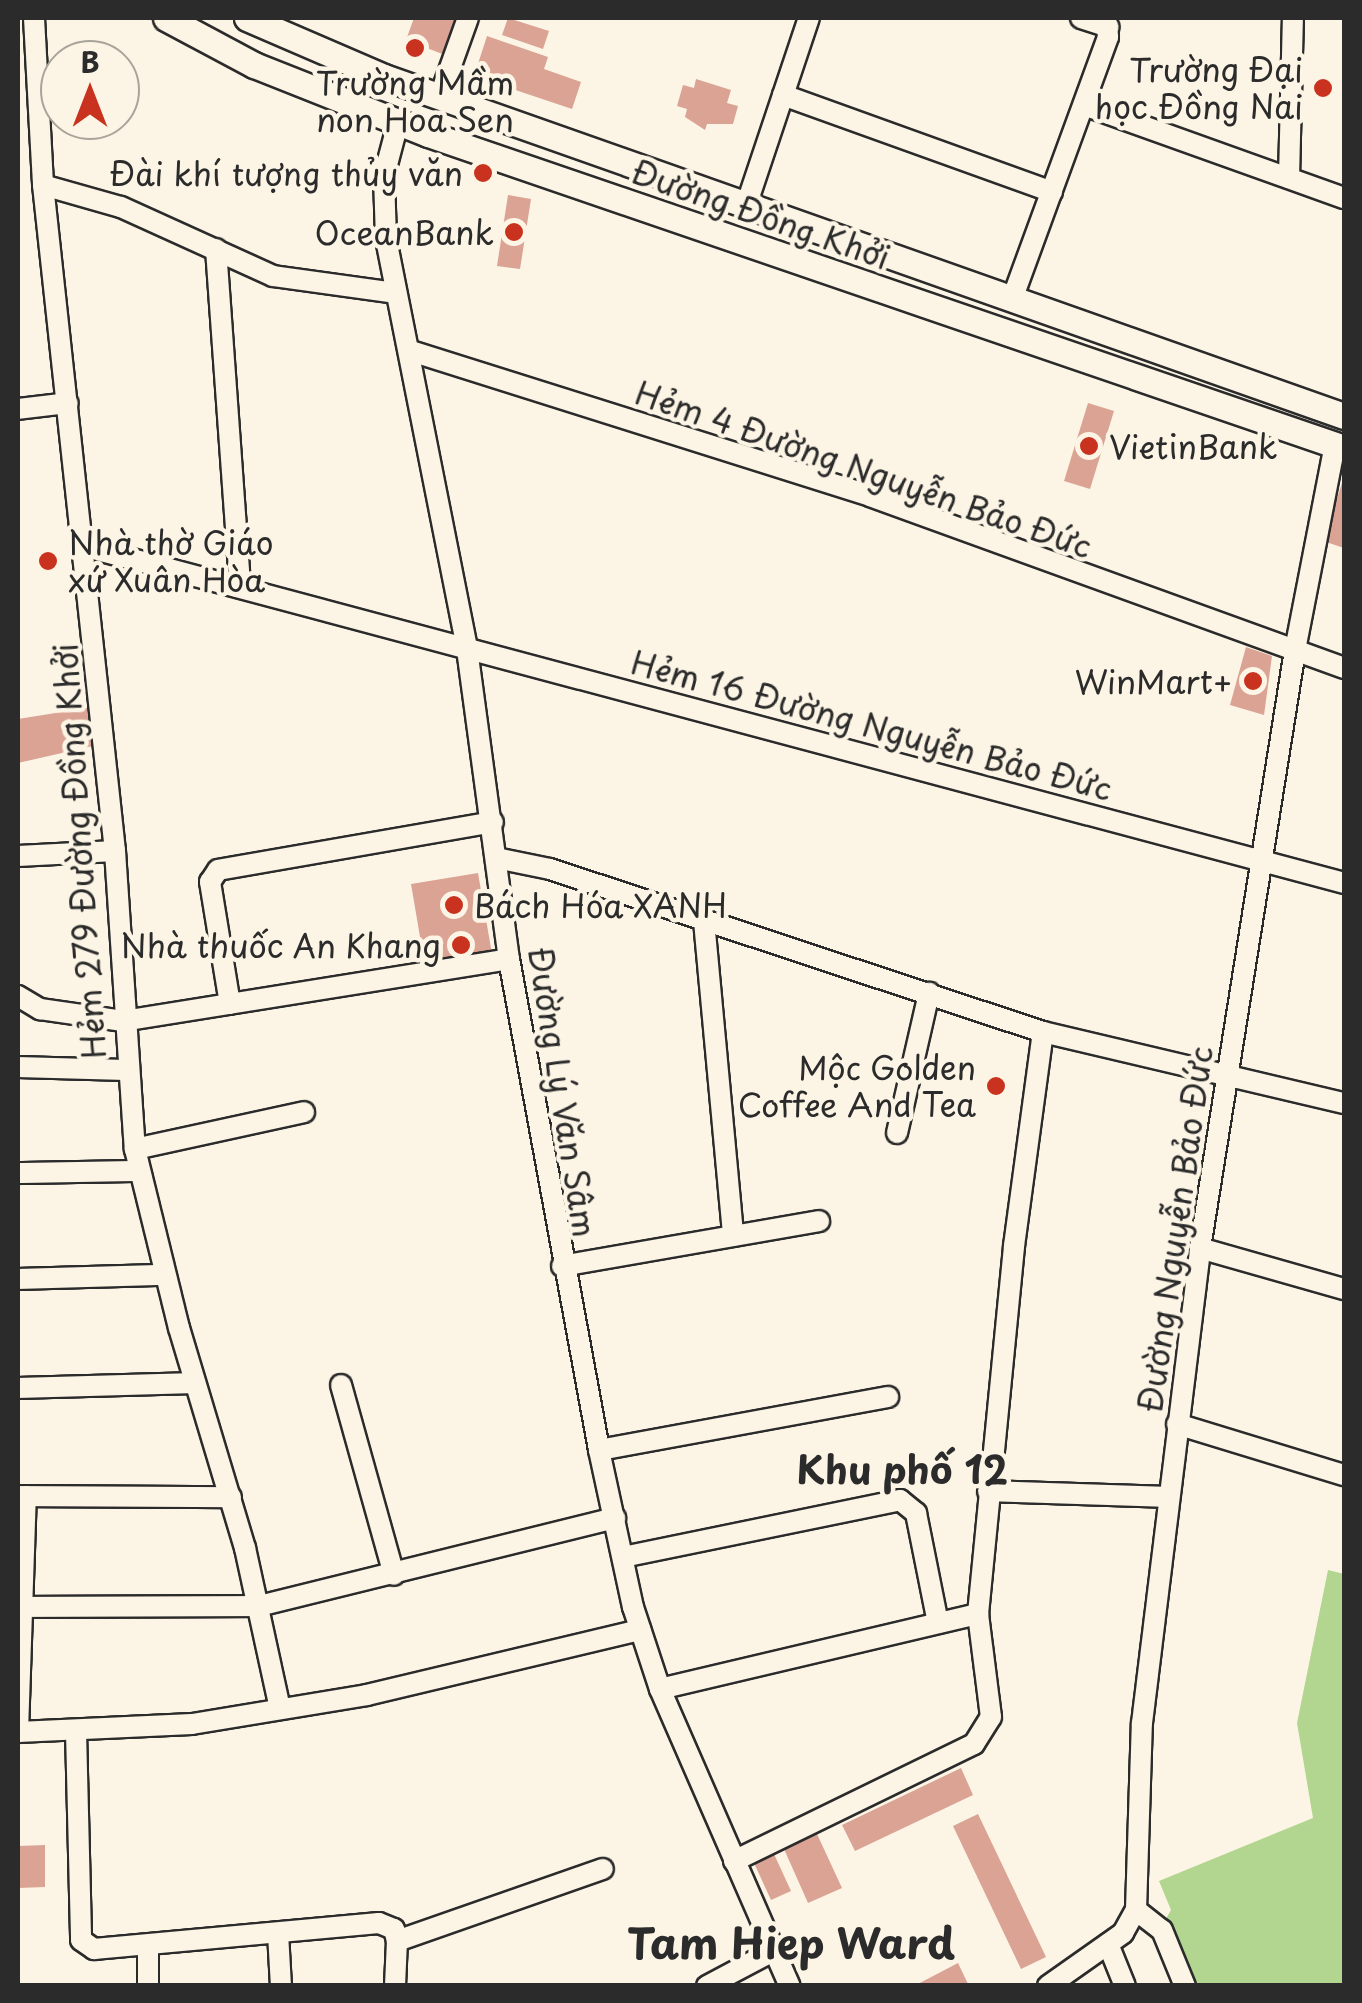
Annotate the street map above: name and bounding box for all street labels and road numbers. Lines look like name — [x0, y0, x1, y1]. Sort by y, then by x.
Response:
street label: Đường Đồng Khởi — [628, 152, 894, 276]
street label: Hẻm 4 Đường Nguyễn Bảo Đức — [628, 372, 1100, 566]
street label: Hẻm 279 Đường Đồng Khởi — [45, 641, 113, 1061]
street label: Hẻm 16 Đường Nguyễn Bảo Đức — [625, 642, 1119, 808]
street label: Đường Lý Văn Sâm — [521, 944, 605, 1240]
street label: Đường Nguyễn Bảo Đức — [1130, 1042, 1220, 1416]

